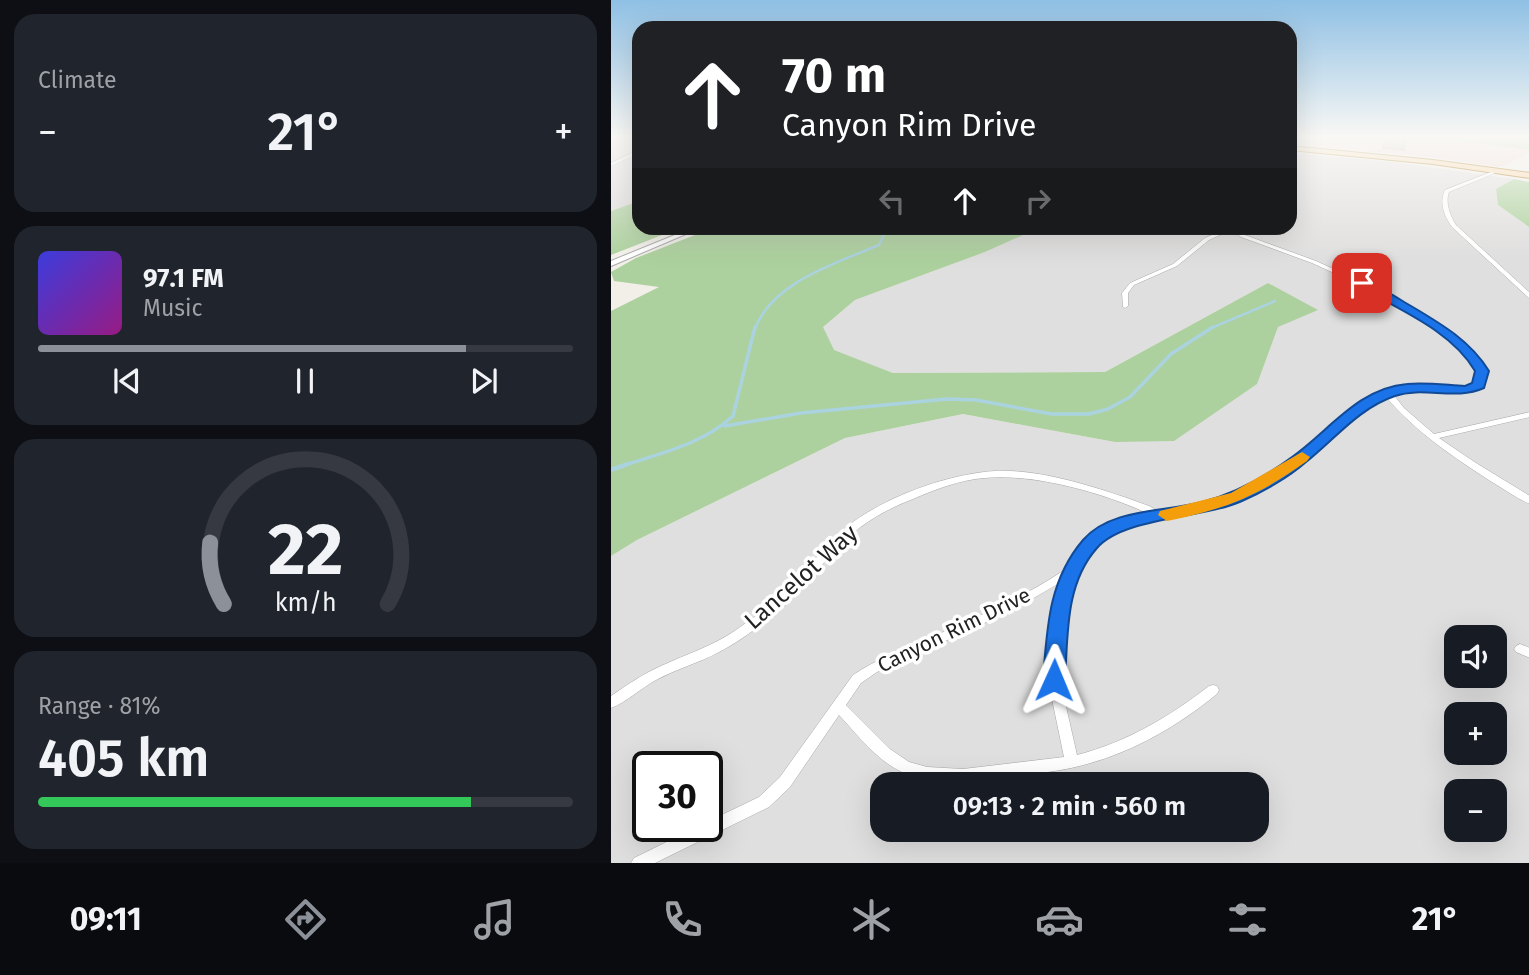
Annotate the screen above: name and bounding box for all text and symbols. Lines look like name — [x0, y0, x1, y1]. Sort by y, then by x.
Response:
text: 70 m — [782, 46, 886, 105]
icon: ahead — [667, 49, 758, 140]
text: Climate — [38, 66, 117, 94]
text: 21° — [267, 101, 344, 164]
text: Canyon Rim Drive — [782, 106, 1036, 144]
text: − — [38, 109, 57, 155]
text: + — [554, 109, 573, 155]
icon: left — [873, 182, 911, 220]
icon: ahead — [946, 182, 984, 220]
icon: right — [1019, 182, 1057, 220]
pin — [1332, 253, 1392, 313]
text: 97.1 FM — [143, 263, 224, 294]
icon: arrive — [1343, 264, 1381, 302]
text: Music — [143, 294, 203, 322]
icon: previous — [108, 362, 146, 400]
icon: pause — [286, 362, 324, 400]
icon: next — [465, 362, 503, 400]
text: 22 — [268, 506, 343, 593]
street label: Lancelot Way — [739, 519, 863, 635]
street label: Canyon Rim Drive — [873, 582, 1035, 678]
text: km/h — [275, 587, 336, 617]
map controls — [1444, 625, 1507, 842]
button: sound — [1444, 625, 1507, 688]
position arrow — [1017, 643, 1091, 717]
text: Range · 81% — [38, 692, 160, 720]
button: + — [1444, 702, 1507, 765]
text: 405 km — [38, 727, 209, 790]
speed limit sign: 30 — [632, 751, 723, 842]
button: − — [1444, 779, 1507, 842]
text: 09:13 · 2 min · 560 m — [953, 791, 1186, 822]
icon: directions — [281, 895, 330, 944]
icon: music — [470, 895, 519, 944]
icon: phone — [658, 895, 707, 944]
icon: climate — [847, 895, 896, 944]
icon: car — [1035, 895, 1084, 944]
icon: filters — [1223, 895, 1272, 944]
text: 09:11 — [70, 900, 142, 938]
text: 21° — [1412, 900, 1459, 938]

